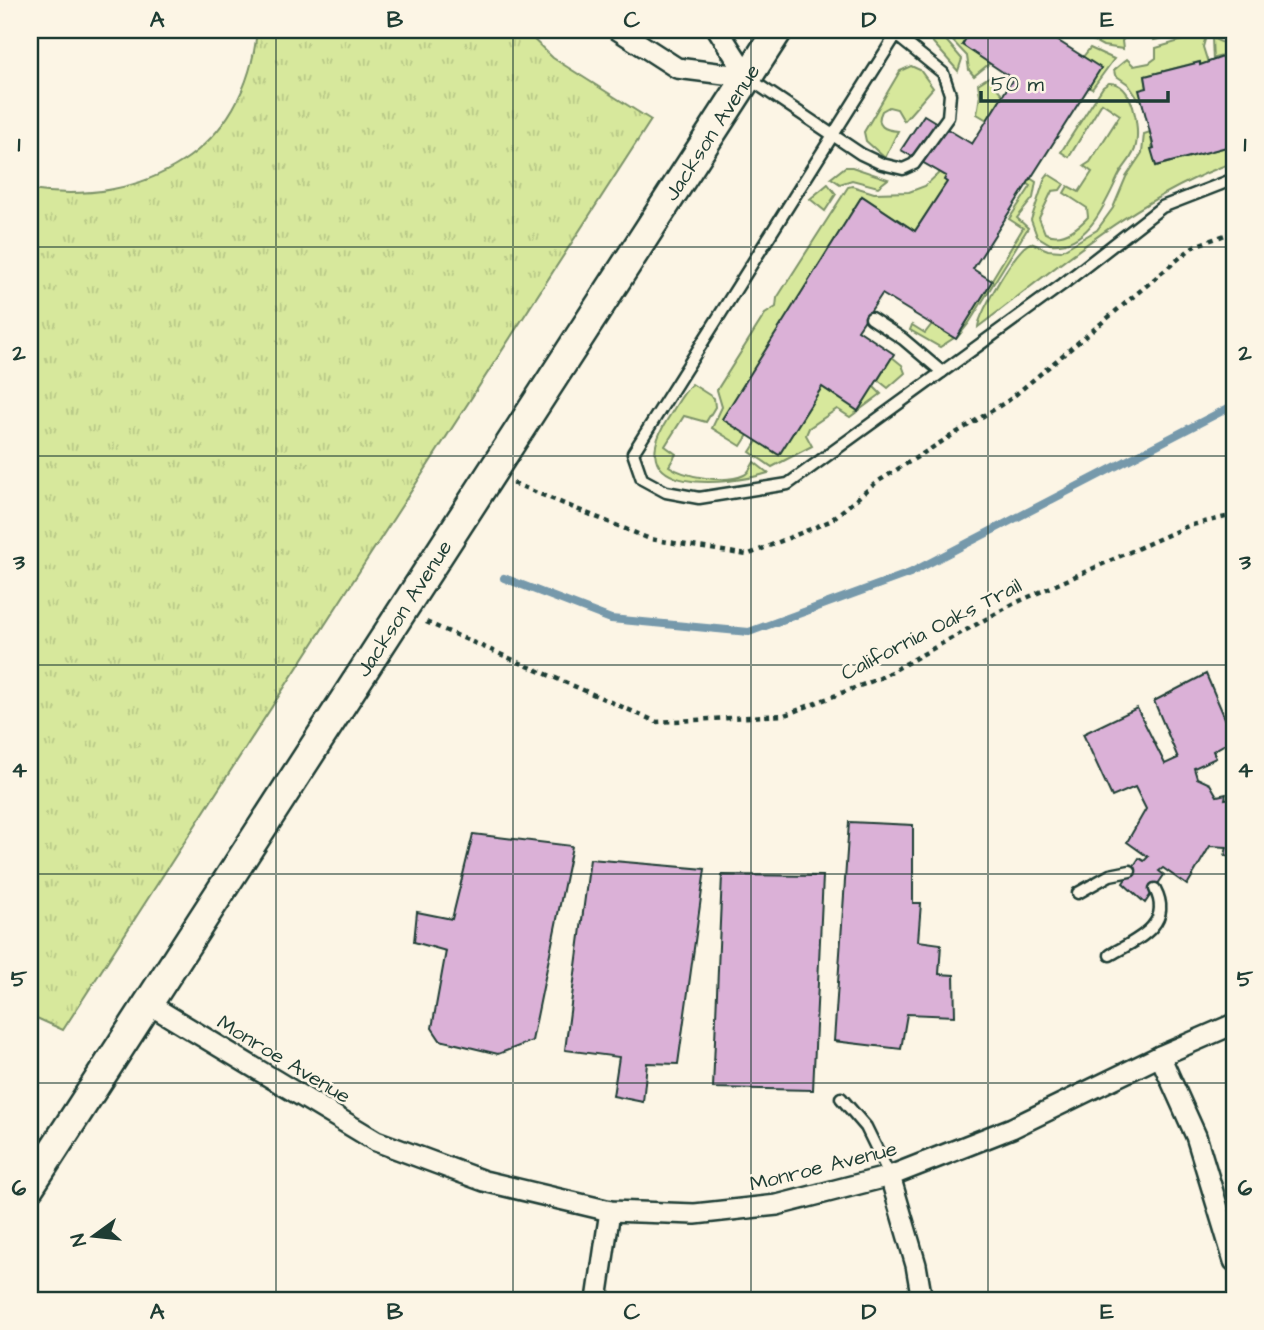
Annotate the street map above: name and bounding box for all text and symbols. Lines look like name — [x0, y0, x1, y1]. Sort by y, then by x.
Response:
text: A — [150, 4, 165, 36]
text: B — [387, 4, 404, 36]
text: C — [624, 4, 641, 36]
text: D — [862, 4, 877, 36]
text: E — [1100, 4, 1114, 36]
street label: Jackson Avenue — [657, 59, 767, 207]
scale bar — [981, 60, 1168, 104]
text: 50 m — [991, 70, 1045, 99]
text: 1 — [18, 128, 21, 160]
text: 1 — [1244, 128, 1247, 160]
text: 2 — [11, 337, 26, 369]
text: 2 — [1237, 337, 1252, 369]
street label: Jackson Avenue — [349, 535, 459, 683]
text: 3 — [12, 546, 25, 578]
text: 3 — [1238, 546, 1251, 578]
street label: California Oaks Trail — [836, 571, 1027, 688]
text: 4 — [11, 754, 27, 786]
text: 4 — [1237, 754, 1253, 786]
text: 5 — [11, 963, 28, 995]
text: 5 — [1237, 963, 1254, 995]
street label: Monroe Avenue — [212, 1008, 356, 1111]
street label: Monroe Avenue — [746, 1134, 900, 1199]
text: 6 — [12, 1172, 27, 1204]
text: 6 — [1238, 1172, 1253, 1204]
north arrow — [60, 1200, 130, 1270]
text: N — [64, 1231, 94, 1249]
text: A — [150, 1296, 165, 1328]
text: B — [387, 1296, 404, 1328]
text: C — [624, 1296, 641, 1328]
text: D — [862, 1296, 877, 1328]
text: E — [1100, 1296, 1114, 1328]

